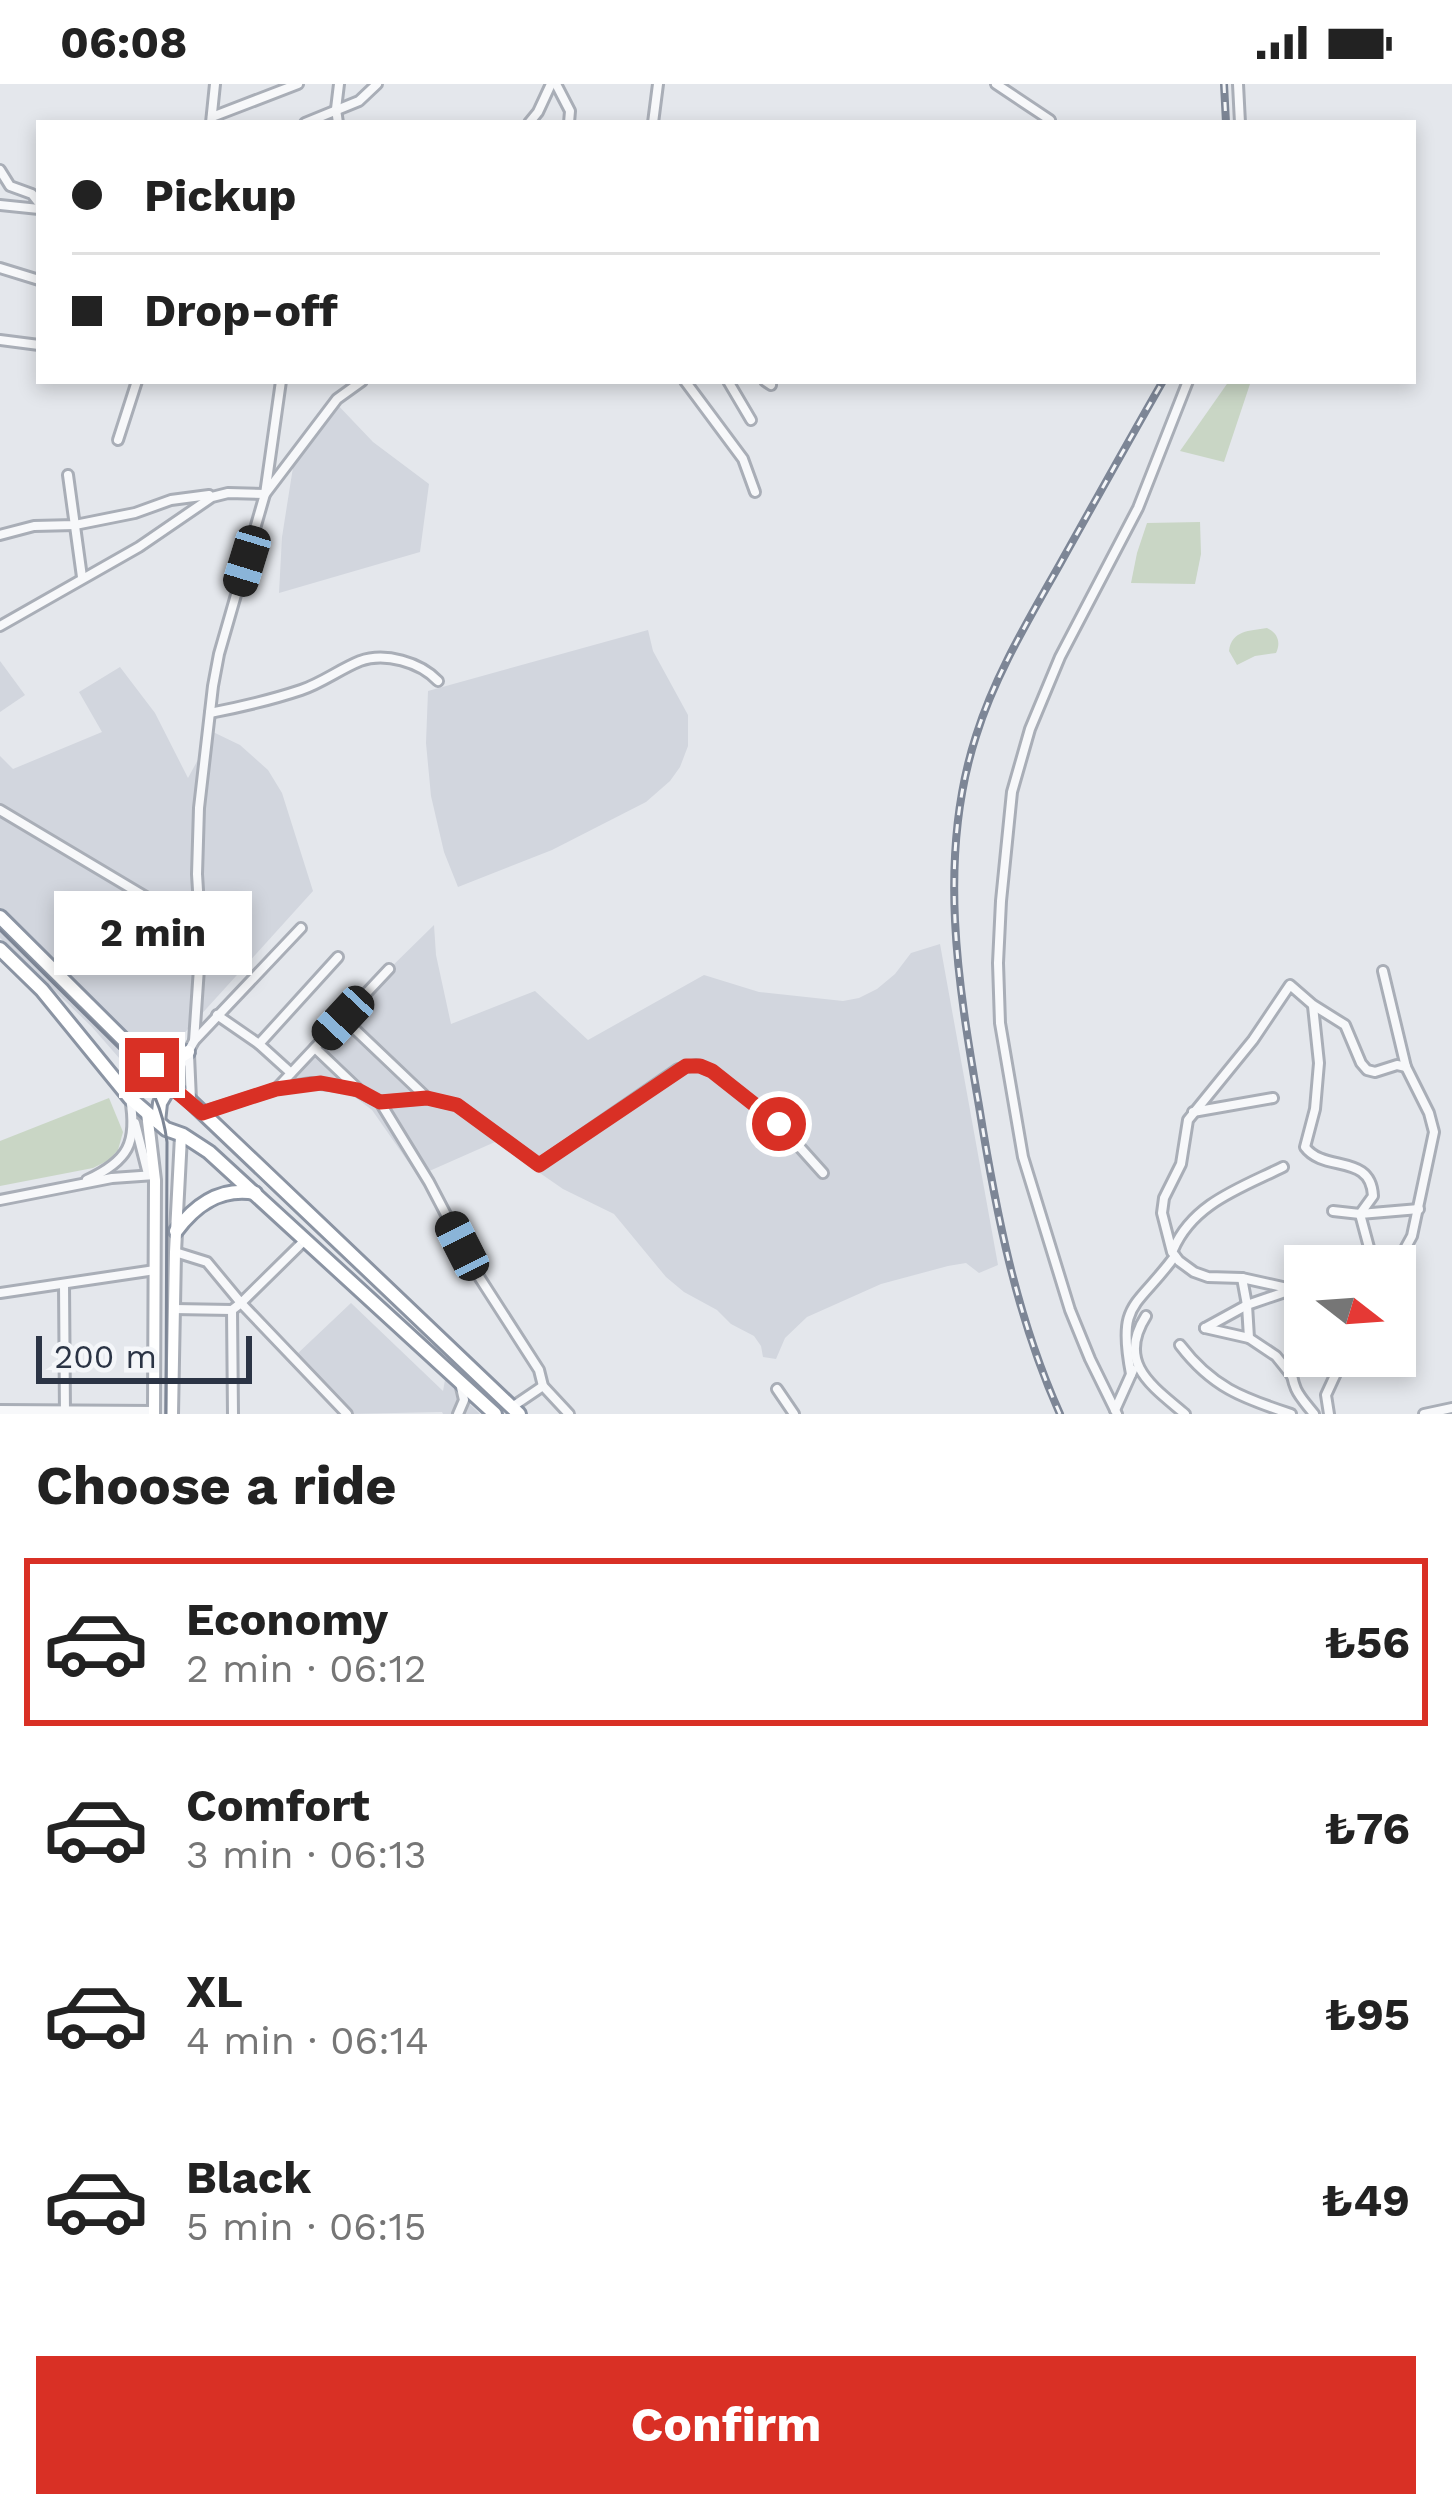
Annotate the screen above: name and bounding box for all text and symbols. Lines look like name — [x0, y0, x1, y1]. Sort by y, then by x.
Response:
text: 06:08 — [60, 16, 188, 69]
text: Pickup — [144, 169, 296, 222]
text: Drop-off — [144, 284, 338, 337]
car — [219, 521, 275, 601]
callout: 2 min — [53, 891, 251, 975]
text: 2 min — [100, 910, 206, 955]
car — [305, 979, 381, 1057]
route end — [125, 1038, 179, 1092]
route start — [752, 1097, 806, 1151]
car — [430, 1206, 494, 1286]
north arrow — [1284, 1245, 1416, 1377]
map controls — [1284, 1245, 1416, 1377]
scale bar — [36, 1330, 252, 1383]
text: 200 m — [54, 1337, 157, 1376]
text: Choose a ride — [36, 1454, 397, 1517]
icon: car — [42, 1588, 150, 1696]
text: Economy — [186, 1593, 388, 1646]
text: ₺56 — [1324, 1616, 1410, 1669]
text: 2 min · 06:12 — [186, 1646, 427, 1691]
icon: car — [42, 1774, 150, 1882]
text: Comfort — [186, 1779, 370, 1832]
text: ₺76 — [1324, 1802, 1410, 1855]
text: 3 min · 06:13 — [186, 1832, 427, 1877]
icon: car — [42, 1960, 150, 2068]
text: XL — [186, 1965, 243, 2018]
text: ₺95 — [1324, 1988, 1410, 2041]
text: 4 min · 06:14 — [186, 2018, 429, 2063]
icon: car — [42, 2146, 150, 2254]
text: Black — [186, 2151, 311, 2204]
text: ₺49 — [1321, 2174, 1410, 2227]
text: 5 min · 06:15 — [186, 2204, 427, 2249]
button: Confirm — [36, 2356, 1416, 2494]

